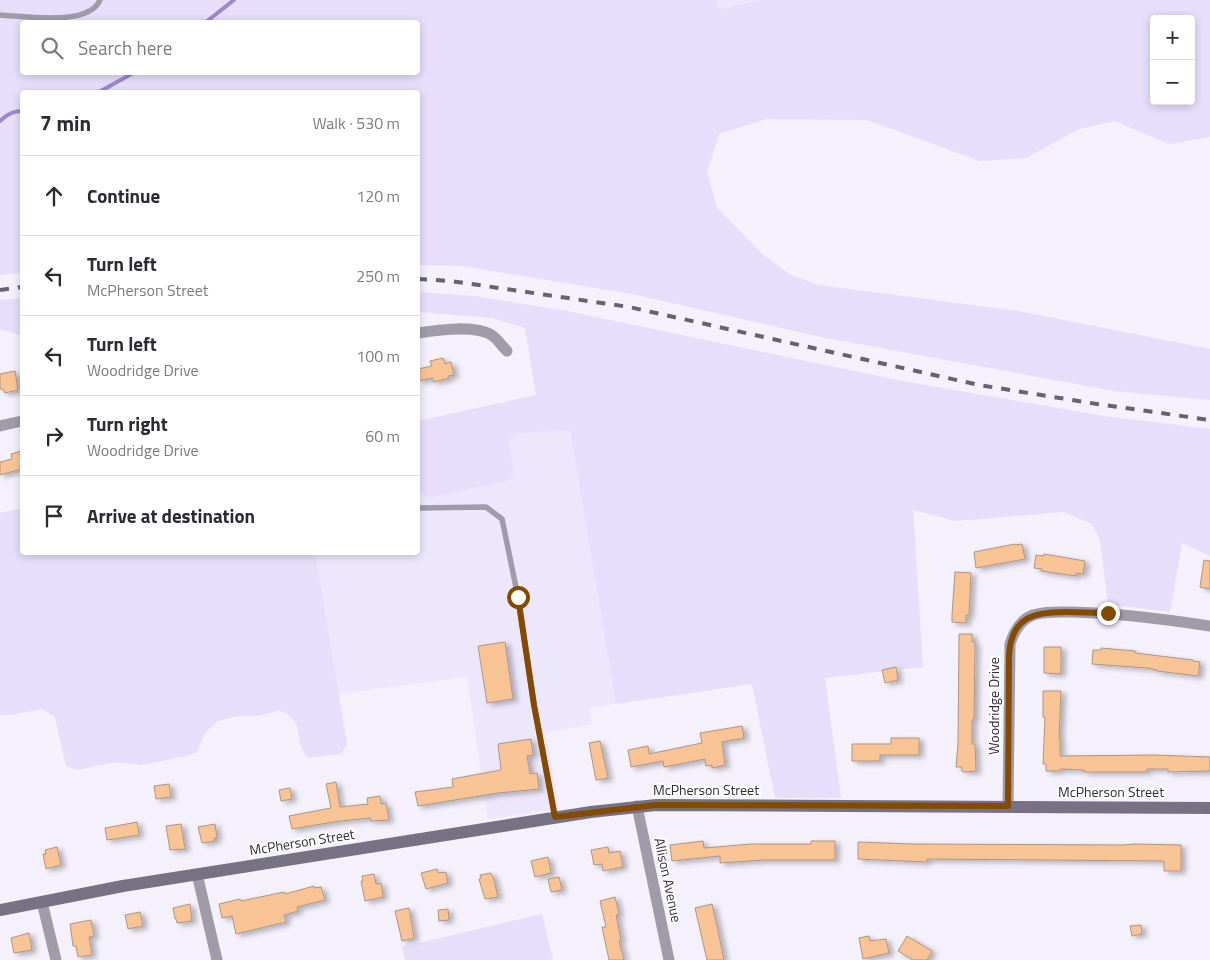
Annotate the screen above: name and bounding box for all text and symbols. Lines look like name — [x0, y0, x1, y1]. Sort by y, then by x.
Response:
map controls — [1150, 15, 1195, 105]
button: + — [1150, 15, 1195, 60]
search box — [20, 20, 420, 75]
text: Search here — [78, 33, 172, 62]
icon: search — [38, 34, 66, 62]
button: − — [1150, 60, 1195, 105]
text: 7 min — [40, 107, 91, 139]
text: Walk · 530 m — [312, 111, 400, 135]
text: Continue — [87, 181, 160, 210]
icon: ahead — [40, 182, 68, 210]
text: 120 m — [356, 184, 400, 208]
text: Turn left — [87, 249, 157, 278]
icon: left — [40, 262, 68, 290]
text: 250 m — [356, 264, 400, 288]
text: McPherson Street — [87, 278, 208, 302]
text: Turn left — [87, 329, 157, 358]
icon: left — [40, 342, 68, 370]
text: 100 m — [356, 344, 400, 368]
text: Woodridge Drive — [87, 358, 199, 382]
text: Turn right — [87, 409, 168, 438]
icon: right — [40, 422, 68, 450]
text: 60 m — [365, 424, 400, 448]
text: Woodridge Drive — [87, 438, 199, 462]
text: Arrive at destination — [87, 501, 255, 530]
icon: arrive — [40, 502, 68, 530]
route start — [507, 586, 530, 609]
route end — [1097, 602, 1120, 625]
street label: Woodridge Drive — [983, 657, 1004, 755]
street label: McPherson Street — [653, 779, 759, 800]
street label: McPherson Street — [1058, 781, 1164, 802]
street label: McPherson Street — [248, 823, 356, 860]
street label: Allison Avenue — [649, 836, 688, 924]

